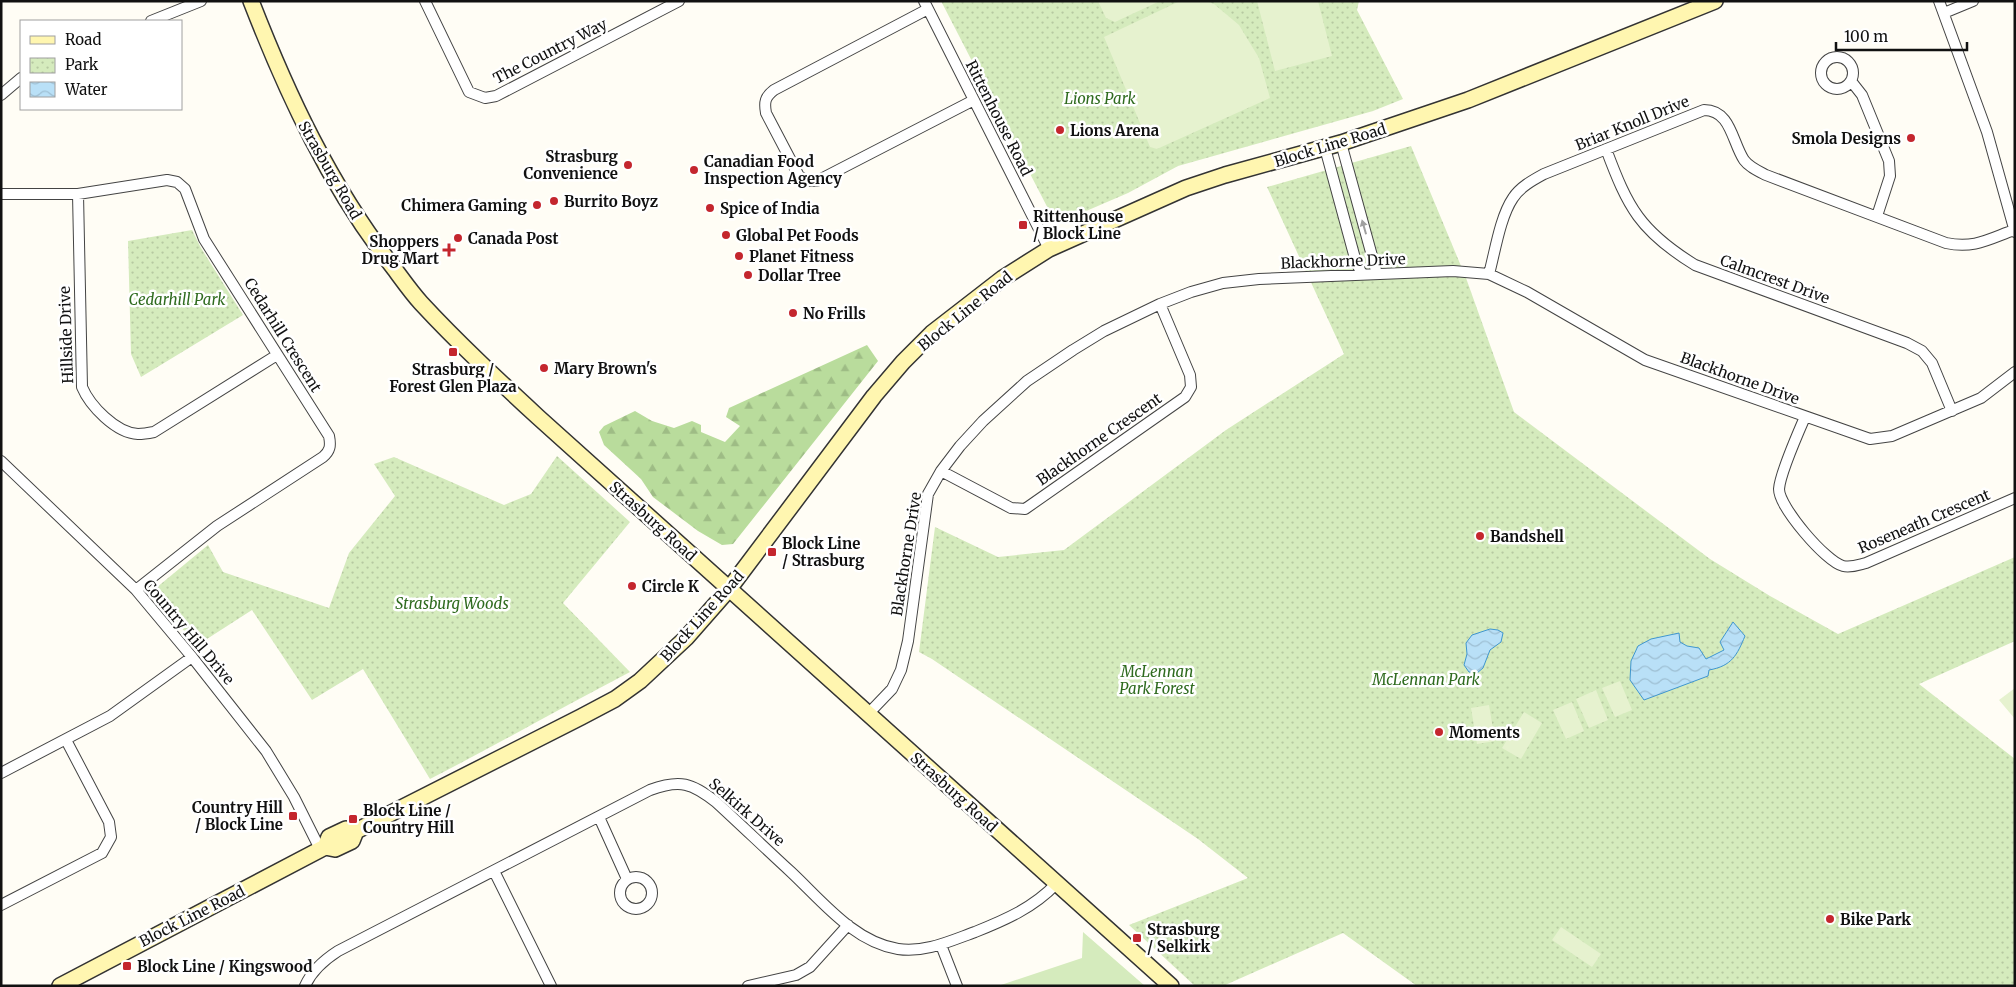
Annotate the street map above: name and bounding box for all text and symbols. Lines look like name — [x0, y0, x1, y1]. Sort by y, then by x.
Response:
street label: The Country Way — [490, 14, 610, 88]
legend — [20, 20, 182, 110]
scale bar — [1836, 20, 1967, 52]
text: 100 m — [1844, 27, 1888, 46]
text: Road — [65, 30, 101, 49]
text: Park — [65, 55, 99, 74]
street label: Rittenhouse Road — [962, 57, 1036, 179]
text: Water — [64, 80, 108, 99]
park label: Lions Park — [1064, 89, 1136, 108]
street label: Briar Knoll Drive — [1572, 91, 1692, 154]
street label: Strasburg Road — [294, 117, 366, 223]
street label: Block Line Road — [1272, 119, 1388, 171]
place label: Lions Arena — [1070, 121, 1160, 140]
marker: Lions Arena — [1054, 124, 1066, 136]
place label: Smola Designs — [1792, 129, 1901, 148]
marker: Smola Designs — [1905, 132, 1917, 144]
place label: Strasburg Convenience — [524, 147, 619, 183]
place label: Canadian Food Inspection Agency — [704, 152, 842, 188]
marker: Strasburg Convenience — [622, 159, 634, 171]
marker: Canadian Food Inspection Agency — [688, 164, 700, 176]
place label: Burrito Boyz — [564, 192, 658, 211]
marker: Burrito Boyz — [548, 195, 560, 207]
place label: Chimera Gaming — [401, 196, 528, 215]
marker: Chimera Gaming — [531, 199, 543, 211]
place label: Spice of India — [720, 199, 820, 218]
marker: Spice of India — [704, 202, 716, 214]
place label: Rittenhouse / Block Line — [1033, 207, 1123, 243]
marker: Rittenhouse / Block Line — [1017, 219, 1029, 231]
one-way arrow — [1360, 220, 1368, 235]
place label: Global Pet Foods — [736, 226, 859, 245]
place label: Canada Post — [468, 229, 559, 248]
marker: Global Pet Foods — [720, 229, 732, 241]
place label: Shoppers Drug Mart — [362, 232, 439, 268]
marker: Canada Post — [452, 232, 464, 244]
marker: Shoppers Drug Mart — [443, 244, 455, 256]
place label: Planet Fitness — [749, 247, 854, 266]
street label: Blackhorne Drive — [1280, 249, 1406, 273]
marker: Planet Fitness — [733, 250, 745, 262]
street label: Calmcrest Drive — [1718, 250, 1833, 308]
place label: Dollar Tree — [758, 266, 841, 285]
street label: Block Line Road — [914, 267, 1016, 355]
marker: Dollar Tree — [742, 269, 754, 281]
street label: Cedarhill Crescent — [240, 274, 326, 396]
street label: Hillside Drive — [55, 286, 77, 384]
park label: Cedarhill Park — [129, 290, 226, 309]
place label: No Frills — [803, 304, 866, 323]
marker: No Frills — [787, 307, 799, 319]
marker: Strasburg / Forest Glen Plaza — [447, 346, 459, 358]
street label: Blackhorne Drive — [1678, 348, 1802, 408]
place label: Mary Brown's — [554, 359, 657, 378]
place label: Strasburg / Forest Glen Plaza — [389, 360, 517, 396]
marker: Mary Brown's — [538, 362, 550, 374]
street label: Blackhorne Crescent — [1033, 389, 1165, 489]
street label: Strasburg Road — [606, 477, 700, 565]
street label: Roseneath Crescent — [1855, 485, 1993, 557]
street label: Blackhorne Drive — [887, 491, 925, 617]
place label: Bandshell — [1490, 527, 1564, 546]
marker: Bandshell — [1474, 530, 1486, 542]
place label: Block Line / Strasburg — [782, 534, 865, 570]
marker: Block Line / Strasburg — [766, 546, 778, 558]
street label: Block Line Road — [656, 567, 748, 665]
street label: Country Hill Drive — [140, 576, 239, 688]
place label: Circle K — [642, 577, 700, 596]
marker: Circle K — [626, 580, 638, 592]
park label: Strasburg Woods — [395, 594, 509, 613]
park label: McLennan Park Forest — [1119, 662, 1196, 698]
park label: McLennan Park — [1371, 670, 1481, 689]
place label: Moments — [1449, 723, 1520, 742]
marker: Moments — [1433, 726, 1445, 738]
street label: Strasburg Road — [907, 748, 1001, 836]
street label: Selkirk Drive — [705, 774, 789, 850]
place label: Country Hill / Block Line — [192, 798, 283, 834]
place label: Block Line / Country Hill — [363, 801, 454, 837]
marker: Country Hill / Block Line — [287, 810, 299, 822]
marker: Block Line / Country Hill — [347, 813, 359, 825]
street label: Block Line Road — [136, 881, 248, 951]
place label: Bike Park — [1840, 910, 1911, 929]
marker: Bike Park — [1824, 913, 1836, 925]
place label: Strasburg / Selkirk — [1147, 920, 1220, 956]
marker: Strasburg / Selkirk — [1131, 932, 1143, 944]
place label: Block Line / Kingswood — [137, 957, 313, 976]
marker: Block Line / Kingswood — [121, 960, 133, 972]

